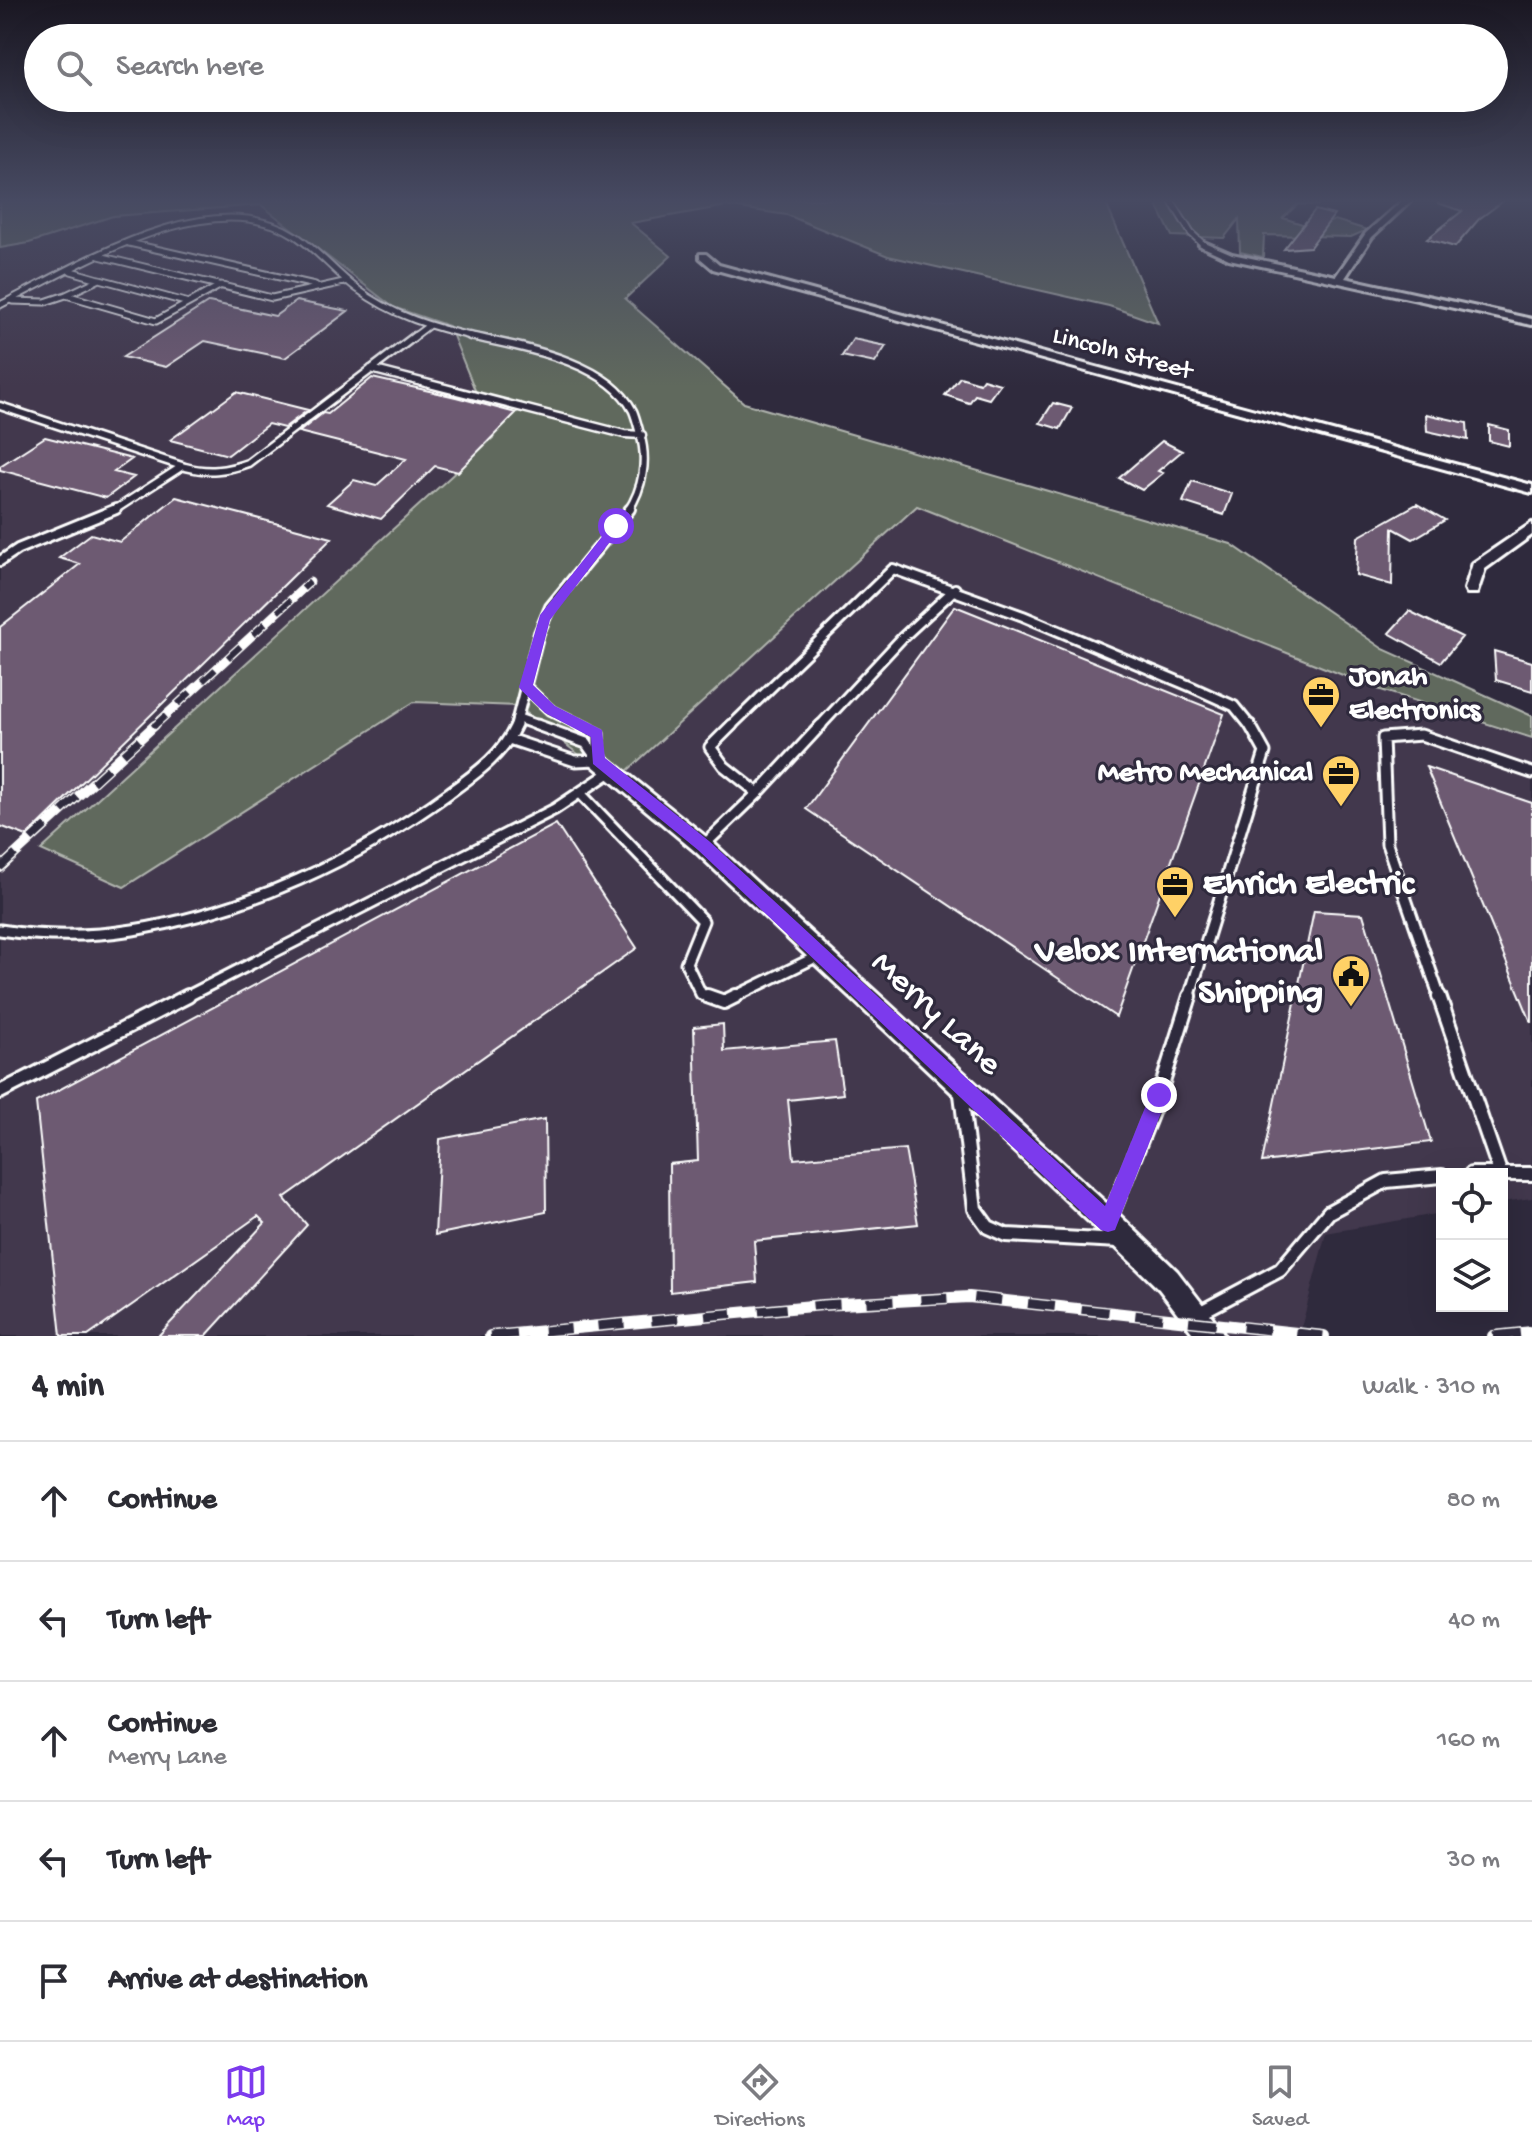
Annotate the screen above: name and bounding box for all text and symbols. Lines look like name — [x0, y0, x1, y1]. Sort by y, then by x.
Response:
search box — [24, 24, 1508, 112]
icon: search — [52, 46, 96, 90]
text: Search here — [116, 51, 264, 86]
street label: Lincoln Street — [1049, 321, 1198, 389]
route start — [598, 508, 634, 544]
place label: Jonah Electronics — [1348, 661, 1482, 730]
office icon: Jonah Electronics — [1300, 674, 1342, 729]
office icon: Metro Mechanical — [1320, 753, 1362, 808]
place label: Metro Mechanical — [1098, 757, 1313, 792]
office icon: Ehrich Electric — [1154, 864, 1196, 919]
place label: Ehrich Electric — [1203, 864, 1416, 907]
place label: Velox International Shipping — [1033, 932, 1323, 1016]
street label: Merry Lane — [860, 943, 1010, 1087]
public building icon: Velox International Shipping — [1330, 953, 1372, 1008]
route end — [1141, 1077, 1177, 1113]
map controls — [1436, 1168, 1508, 1312]
button: locate — [1436, 1168, 1508, 1240]
button: layers — [1436, 1240, 1508, 1312]
text: 4 min — [32, 1368, 104, 1408]
text: Walk · 310 m — [1362, 1373, 1500, 1404]
icon: ahead — [32, 1479, 76, 1523]
text: Continue — [108, 1484, 217, 1519]
text: 80 m — [1446, 1486, 1500, 1517]
icon: left — [32, 1599, 76, 1643]
text: Turn left — [108, 1604, 209, 1639]
text: 40 m — [1448, 1606, 1500, 1637]
text: Continue — [108, 1708, 217, 1743]
icon: ahead — [32, 1719, 76, 1763]
text: 160 m — [1437, 1726, 1500, 1757]
text: Merry Lane — [108, 1743, 227, 1774]
icon: left — [32, 1839, 76, 1883]
text: Turn left — [108, 1844, 209, 1879]
text: 30 m — [1447, 1846, 1500, 1877]
icon: arrive — [32, 1959, 76, 2003]
text: Arrive at destination — [108, 1964, 368, 1999]
tab: Map — [224, 2060, 268, 2134]
tab: Directions — [715, 2060, 805, 2134]
tab: Saved — [1252, 2060, 1308, 2134]

